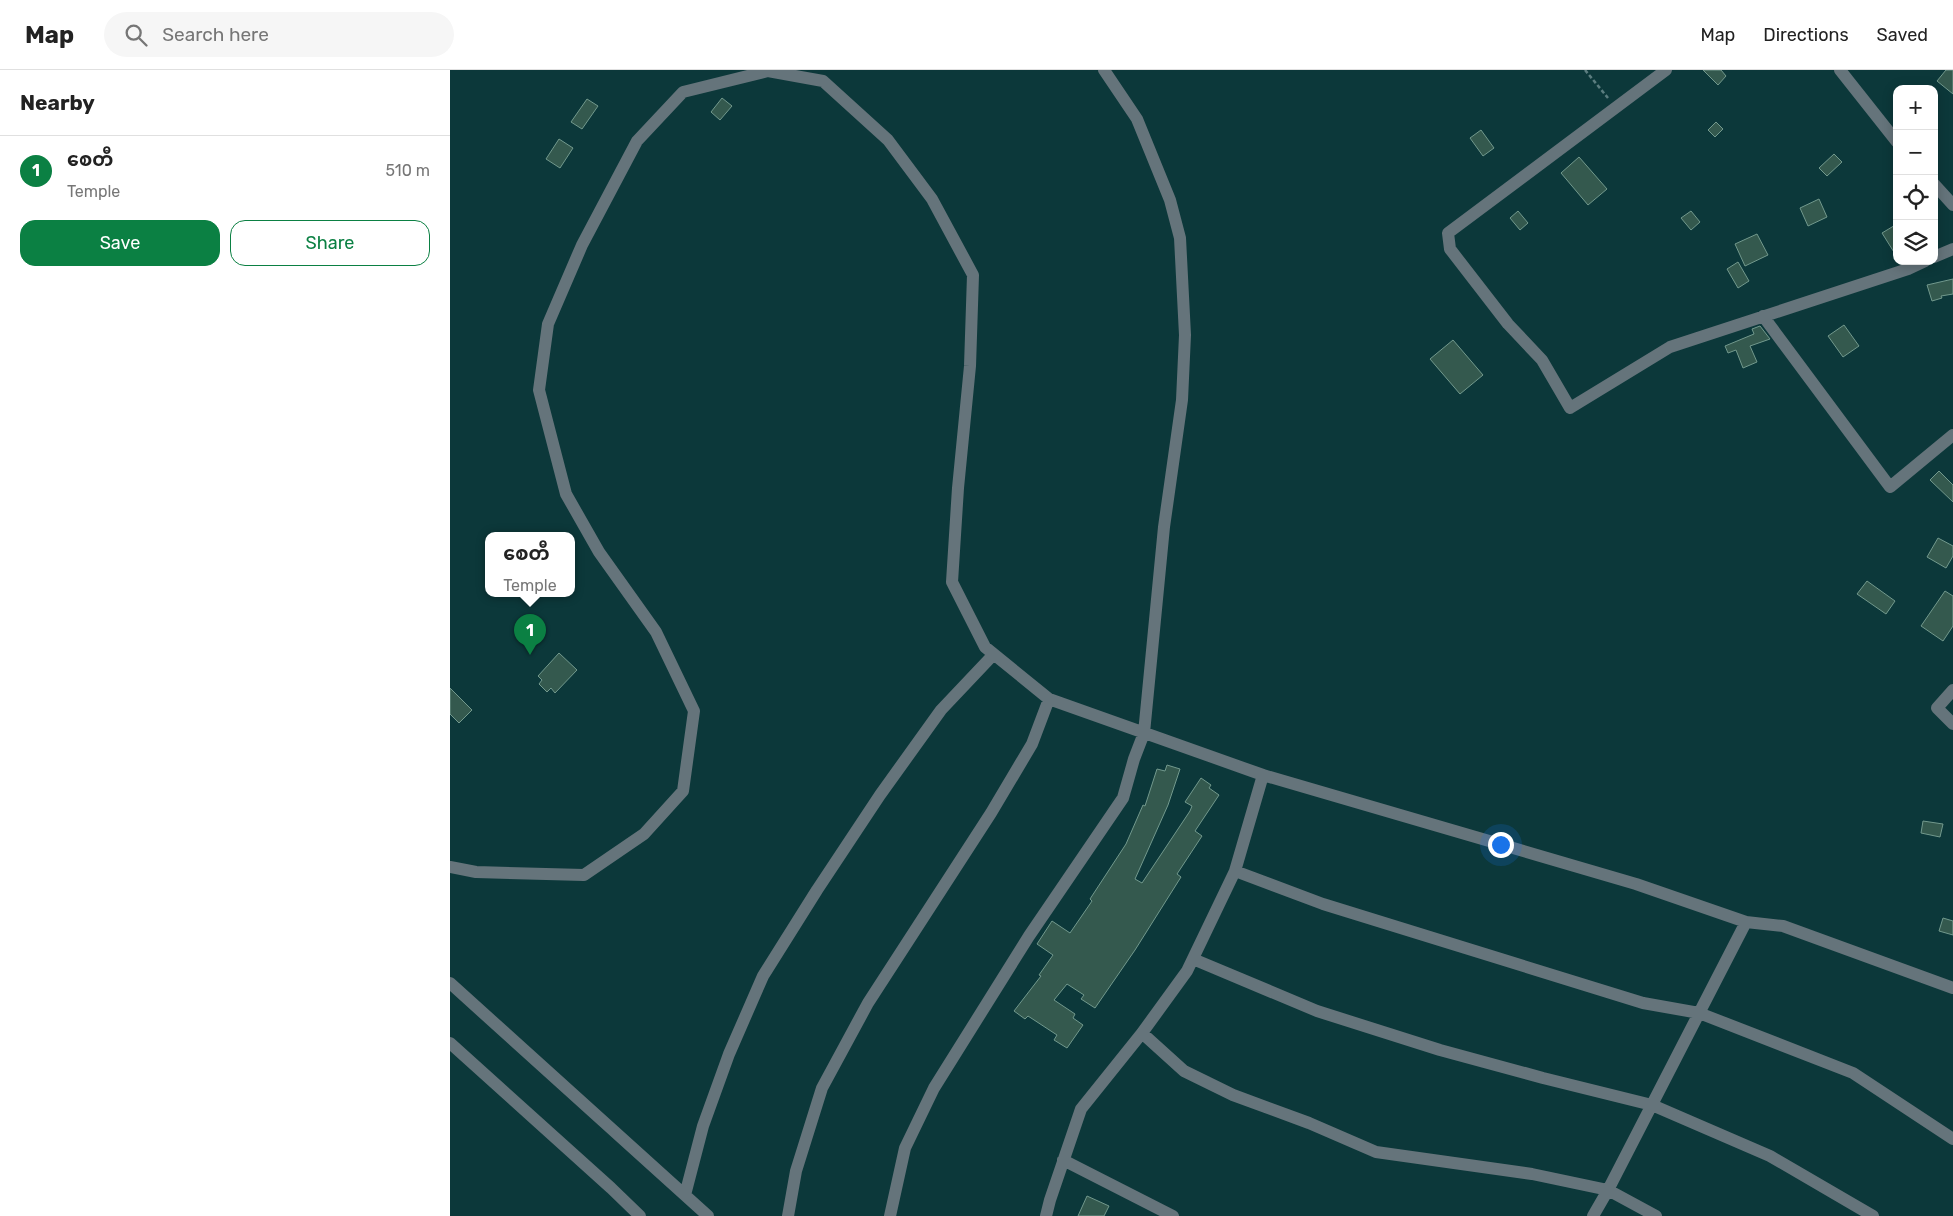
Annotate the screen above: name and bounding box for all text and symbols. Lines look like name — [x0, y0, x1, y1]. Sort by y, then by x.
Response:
search box — [104, 12, 454, 57]
text: Map — [25, 21, 74, 49]
icon: search — [122, 21, 150, 49]
text: Search here — [162, 23, 269, 46]
text: Map — [1700, 24, 1735, 46]
text: Directions — [1763, 24, 1849, 46]
text: Saved — [1877, 24, 1928, 46]
map controls — [1893, 85, 1938, 265]
button: + — [1893, 85, 1938, 130]
text: Nearby — [20, 90, 95, 115]
button: − — [1893, 130, 1938, 175]
text: စေတီ — [67, 148, 113, 171]
text: 1 — [32, 161, 40, 180]
text: 510 m — [386, 161, 430, 180]
button: locate — [1893, 175, 1938, 220]
text: Temple — [67, 182, 120, 201]
button: Save — [20, 220, 220, 266]
button: Share — [230, 220, 430, 266]
button: layers — [1893, 220, 1938, 265]
popup — [485, 532, 575, 597]
text: စေတီ — [503, 542, 550, 565]
text: Temple — [503, 576, 557, 595]
pin: 1 — [514, 614, 546, 655]
your location — [1488, 832, 1514, 858]

